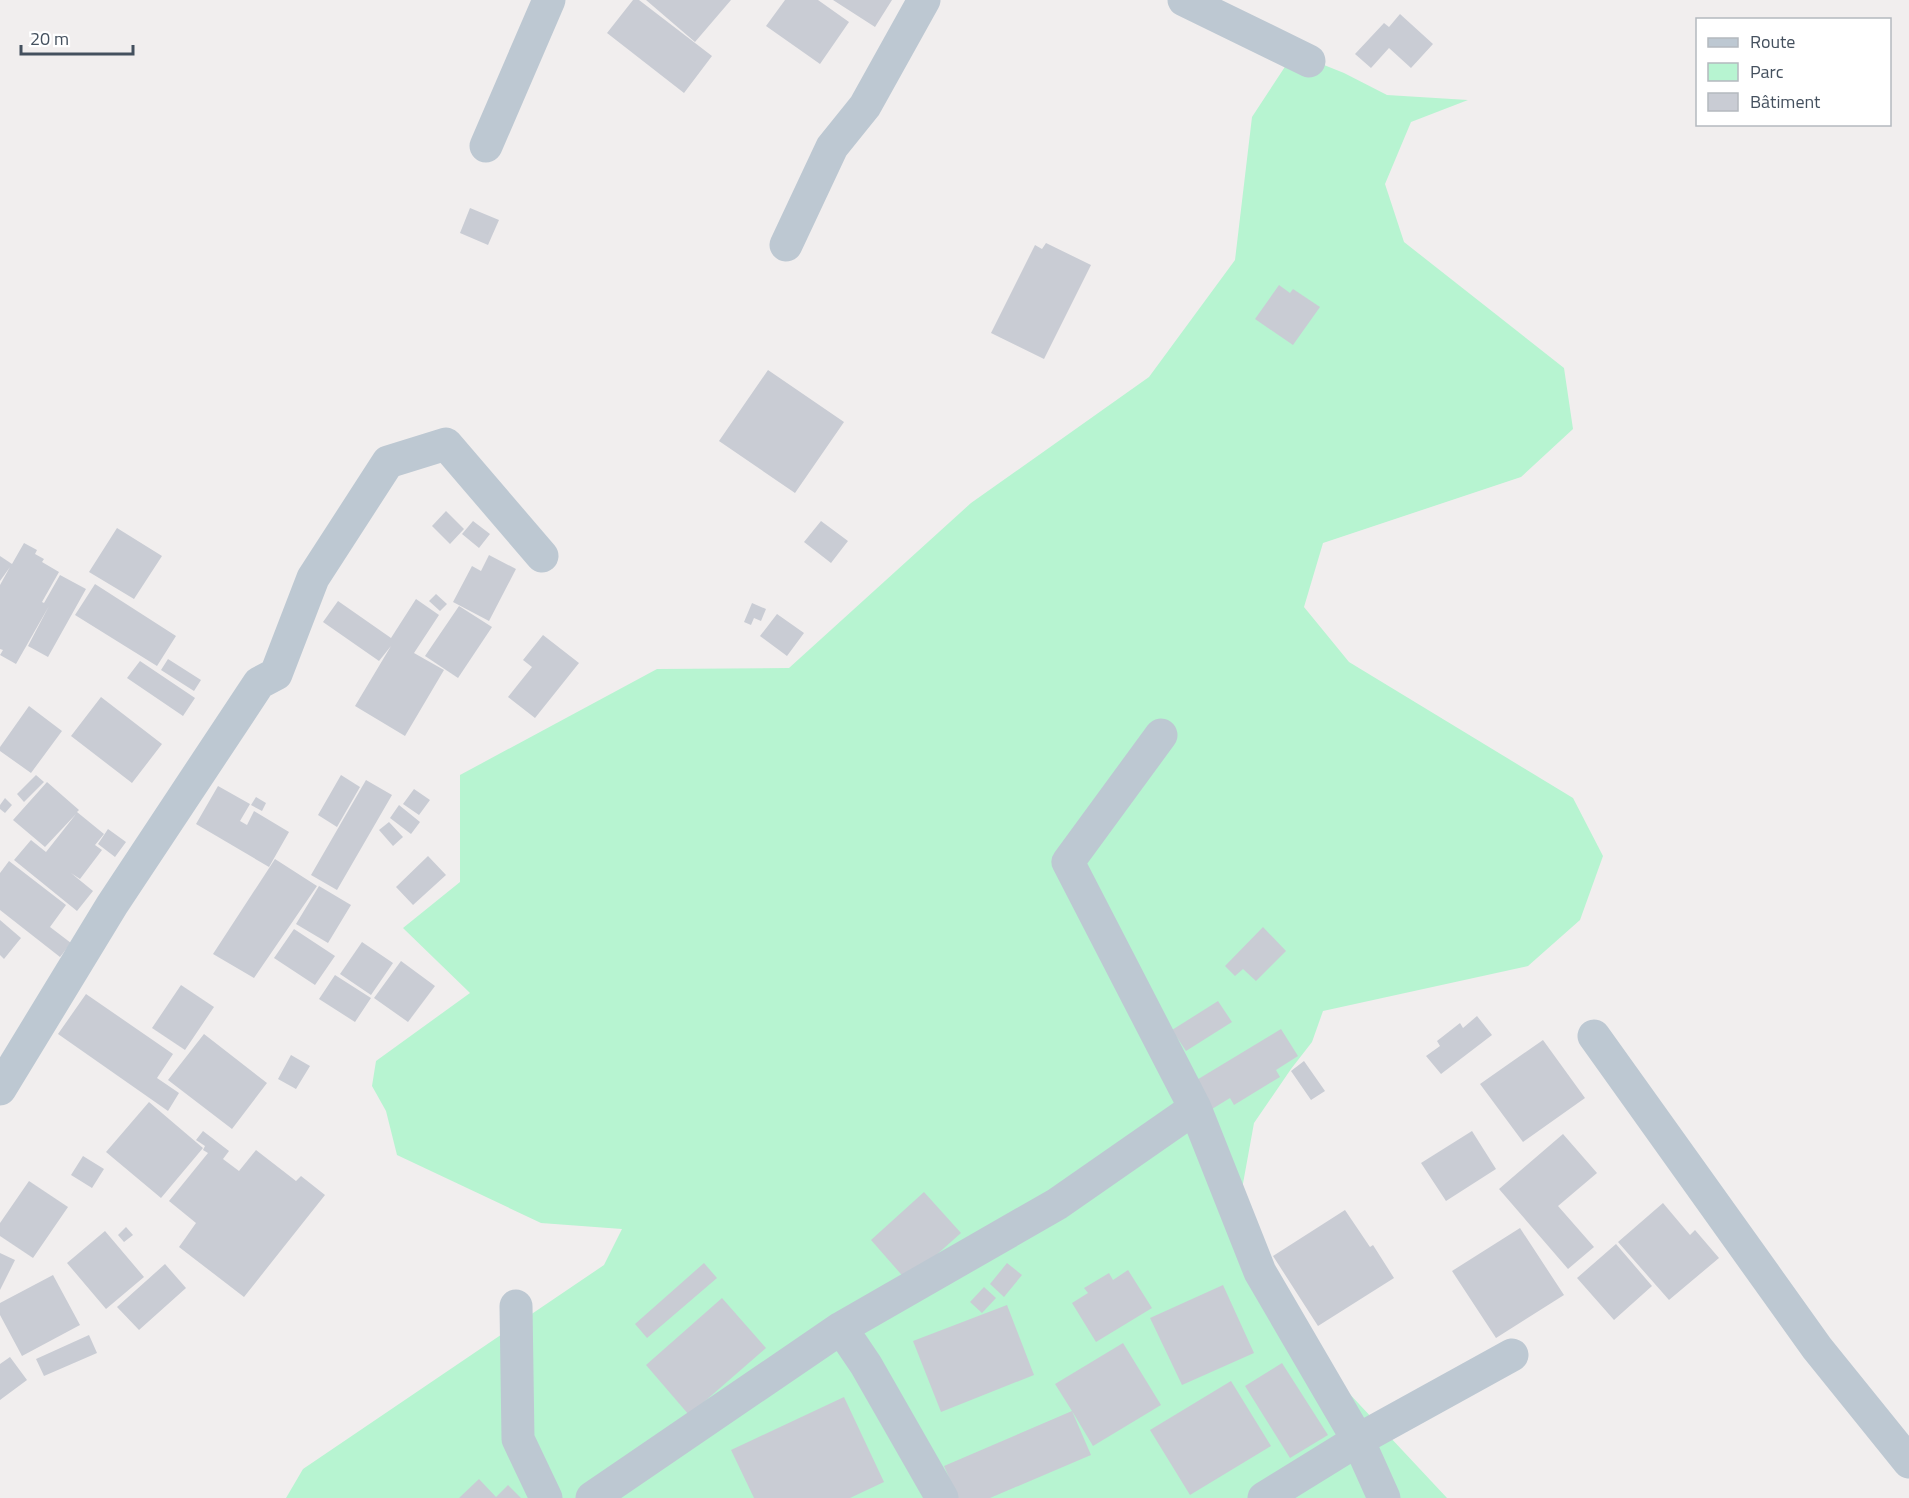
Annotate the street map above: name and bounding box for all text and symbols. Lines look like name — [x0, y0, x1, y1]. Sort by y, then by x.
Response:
scale bar — [21, 18, 134, 56]
legend — [1696, 18, 1891, 126]
text: 20 m — [30, 25, 69, 52]
text: Route — [1750, 28, 1795, 55]
text: Parc — [1750, 58, 1784, 85]
text: Bâtiment — [1750, 88, 1821, 115]

